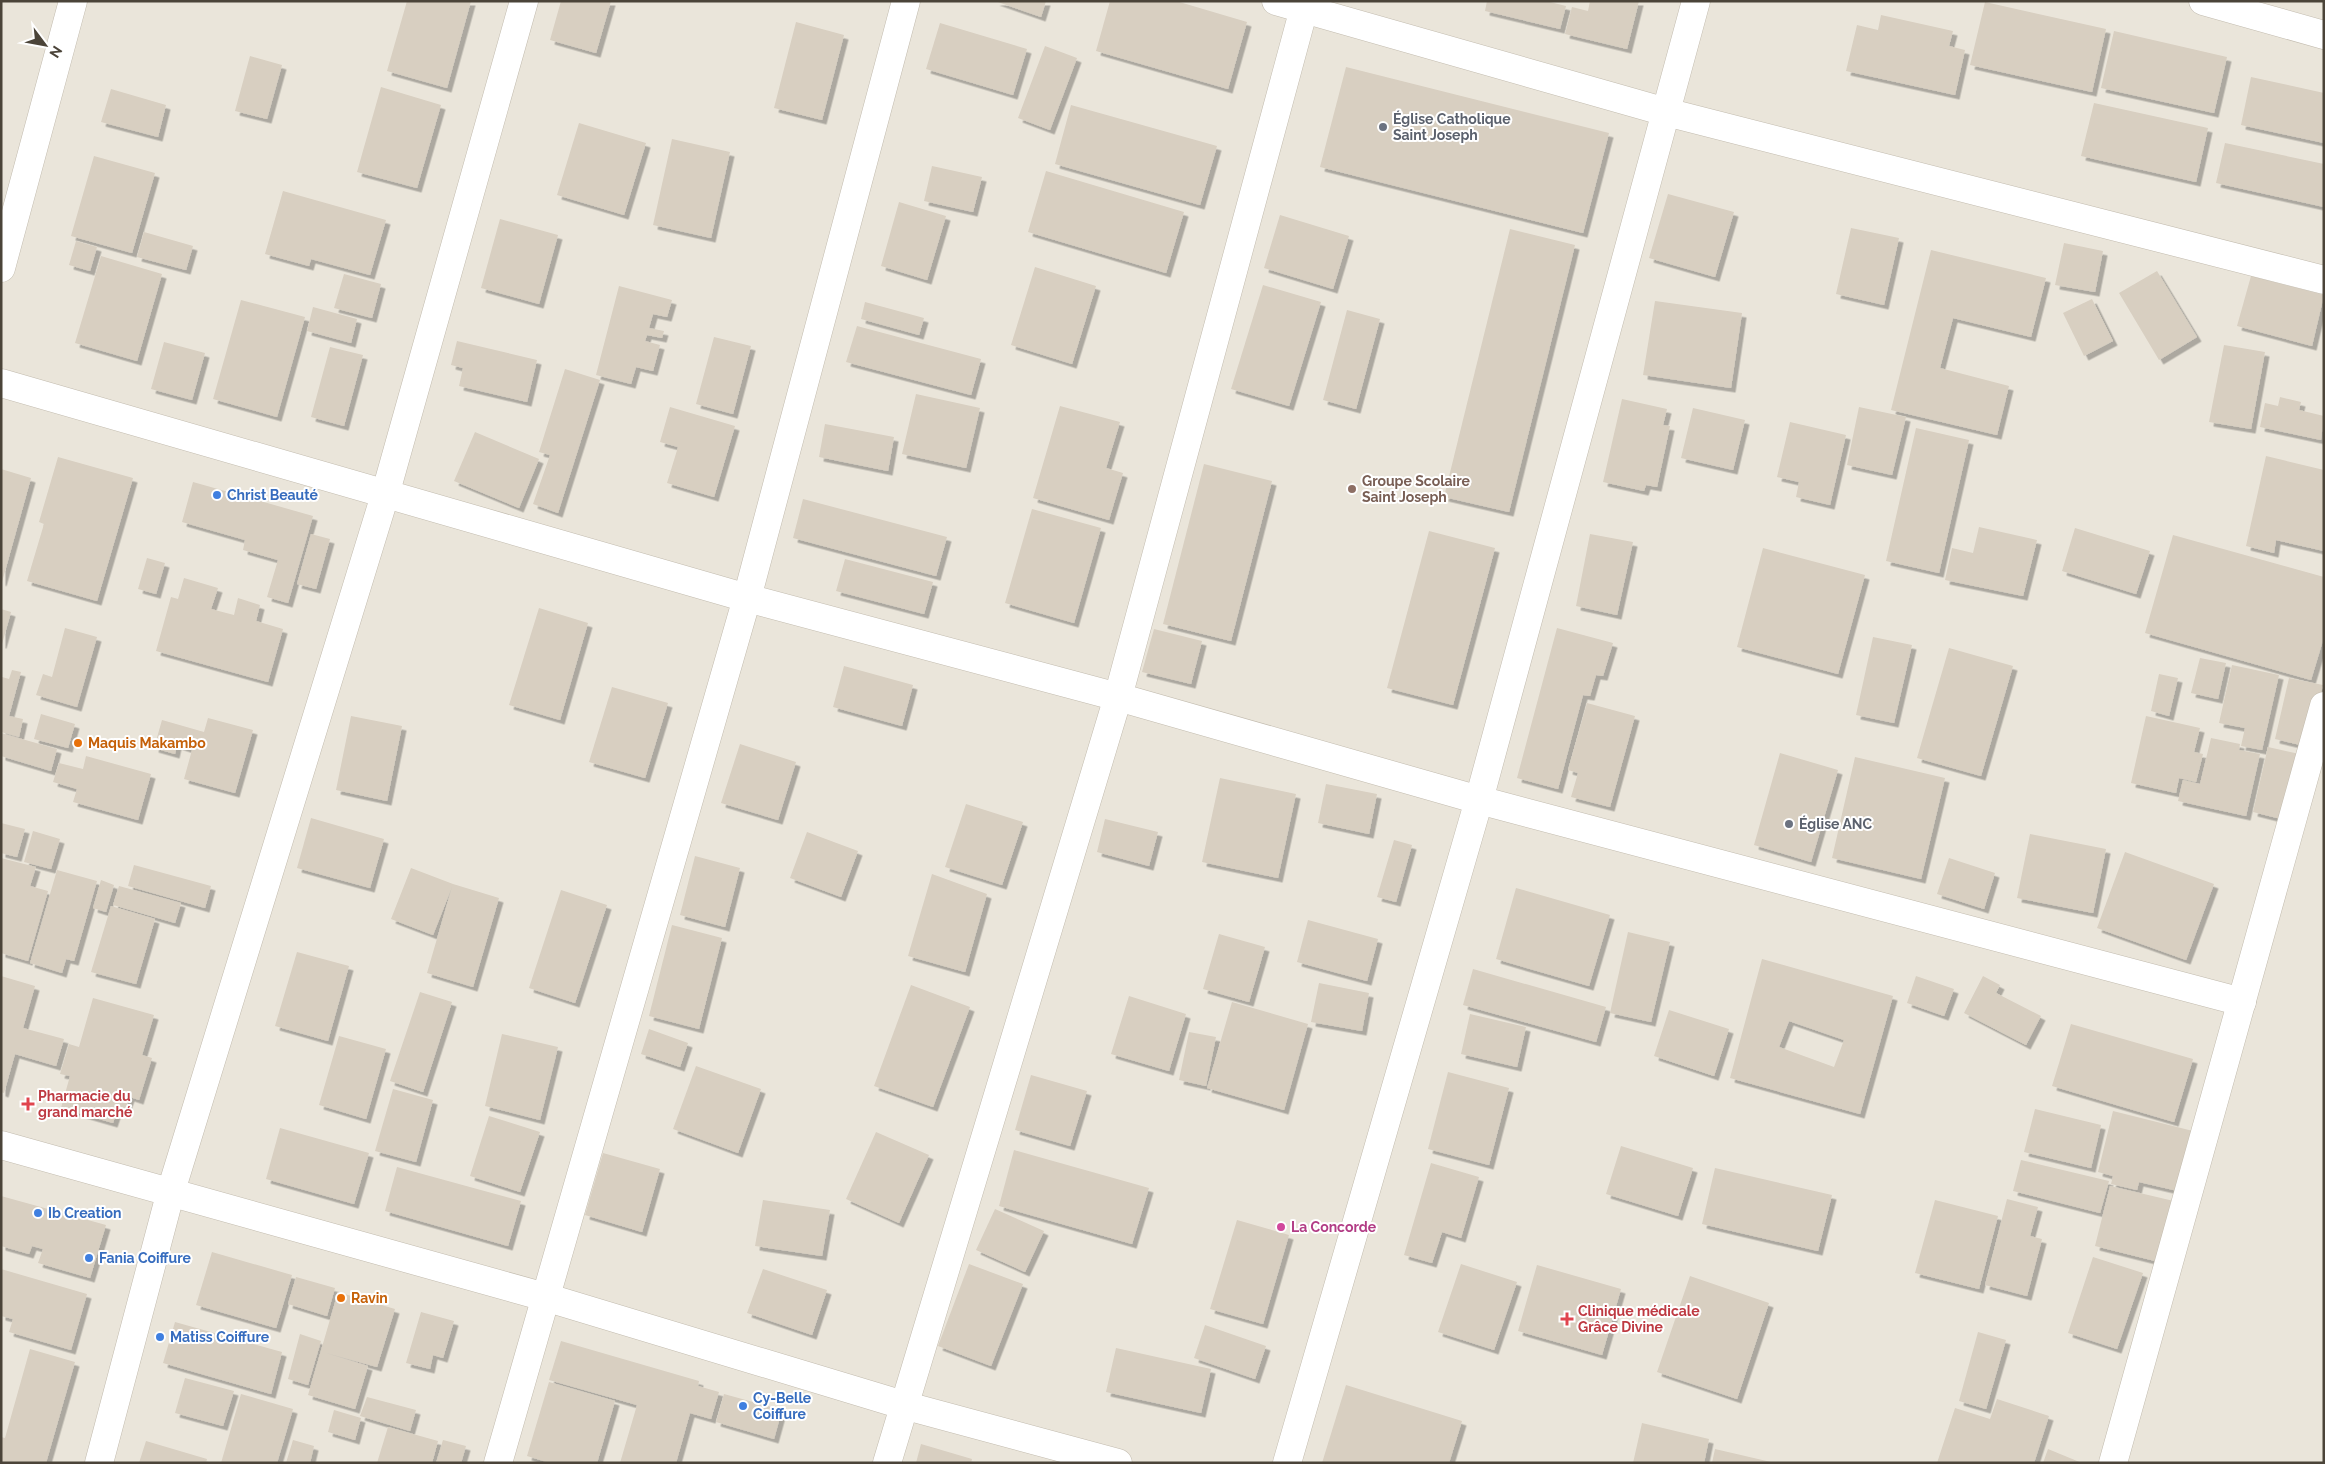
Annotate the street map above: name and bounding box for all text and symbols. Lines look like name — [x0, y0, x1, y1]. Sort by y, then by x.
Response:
north arrow — [20, 20, 70, 70]
text: N — [46, 43, 66, 61]
place label: Église Catholique Saint Joseph — [1393, 110, 1511, 143]
marker: Église Catholique Saint Joseph — [1377, 121, 1389, 133]
place label: Groupe Scolaire Saint Joseph — [1362, 473, 1470, 505]
marker: Groupe Scolaire Saint Joseph — [1346, 483, 1358, 495]
place label: Christ Beauté — [227, 487, 319, 503]
marker: Christ Beauté — [211, 489, 223, 501]
place label: Maquis Makambo — [88, 735, 206, 751]
marker: Maquis Makambo — [72, 737, 84, 749]
place label: Église ANC — [1799, 815, 1872, 832]
marker: Église ANC — [1783, 818, 1795, 830]
place label: Pharmacie du grand marché — [38, 1088, 133, 1120]
marker: Pharmacie du grand marché — [22, 1098, 34, 1110]
place label: Ib Creation — [48, 1205, 121, 1221]
marker: Ib Creation — [32, 1207, 44, 1219]
place label: La Concorde — [1291, 1219, 1377, 1235]
marker: La Concorde — [1275, 1221, 1287, 1233]
place label: Fania Coiffure — [99, 1250, 191, 1266]
marker: Fania Coiffure — [83, 1252, 95, 1264]
place label: Ravin — [351, 1290, 388, 1306]
marker: Ravin — [335, 1292, 347, 1304]
place label: Clinique médicale Grâce Divine — [1578, 1303, 1700, 1335]
marker: Clinique médicale Grâce Divine — [1560, 1312, 1574, 1326]
place label: Matiss Coiffure — [170, 1329, 270, 1345]
marker: Matiss Coiffure — [154, 1331, 166, 1343]
place label: Cy-Belle Coiffure — [753, 1390, 812, 1422]
marker: Cy-Belle Coiffure — [737, 1400, 749, 1412]

